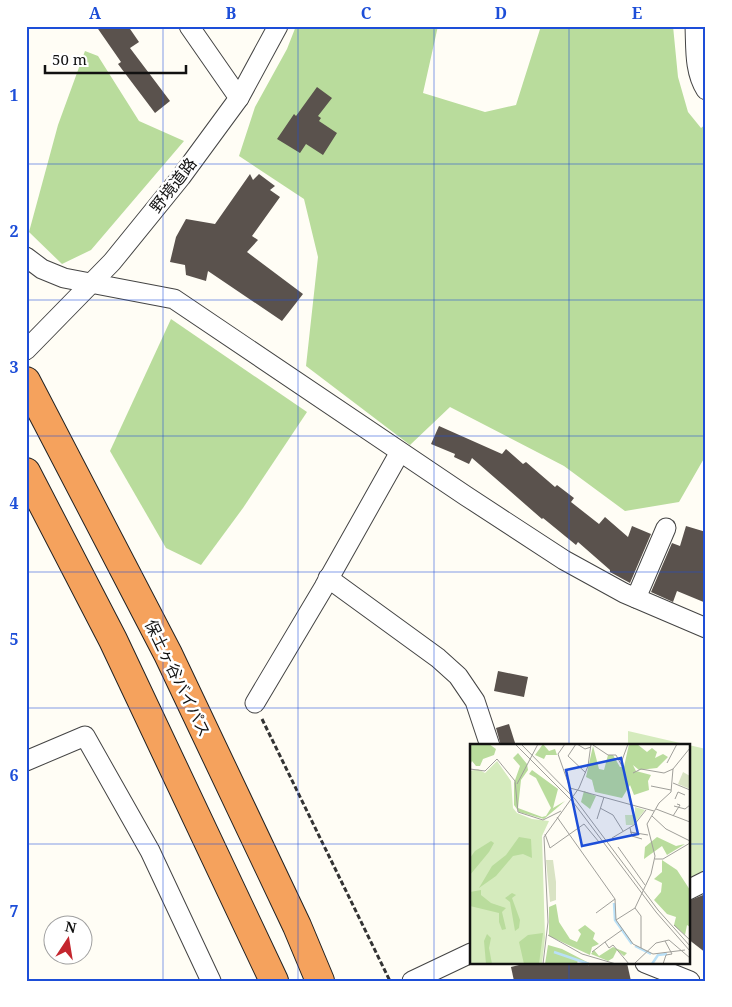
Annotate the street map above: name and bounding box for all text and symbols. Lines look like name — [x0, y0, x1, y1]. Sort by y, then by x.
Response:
text: A — [89, 2, 102, 24]
text: B — [226, 2, 237, 24]
text: C — [361, 2, 372, 24]
text: D — [495, 2, 507, 24]
text: E — [632, 2, 642, 24]
scale bar — [45, 42, 186, 74]
text: 50 m — [52, 49, 87, 69]
text: 1 — [9, 84, 19, 106]
street label: 野境道路 — [145, 153, 201, 217]
text: 2 — [9, 220, 19, 242]
text: 3 — [9, 356, 19, 378]
text: 4 — [9, 492, 19, 514]
street label: 保土ヶ谷バイパス — [140, 616, 216, 740]
text: 5 — [9, 628, 19, 650]
inset map — [470, 744, 690, 964]
text: 6 — [9, 764, 19, 786]
text: 7 — [9, 900, 19, 922]
north arrow — [42, 914, 92, 964]
text: N — [63, 916, 78, 937]

